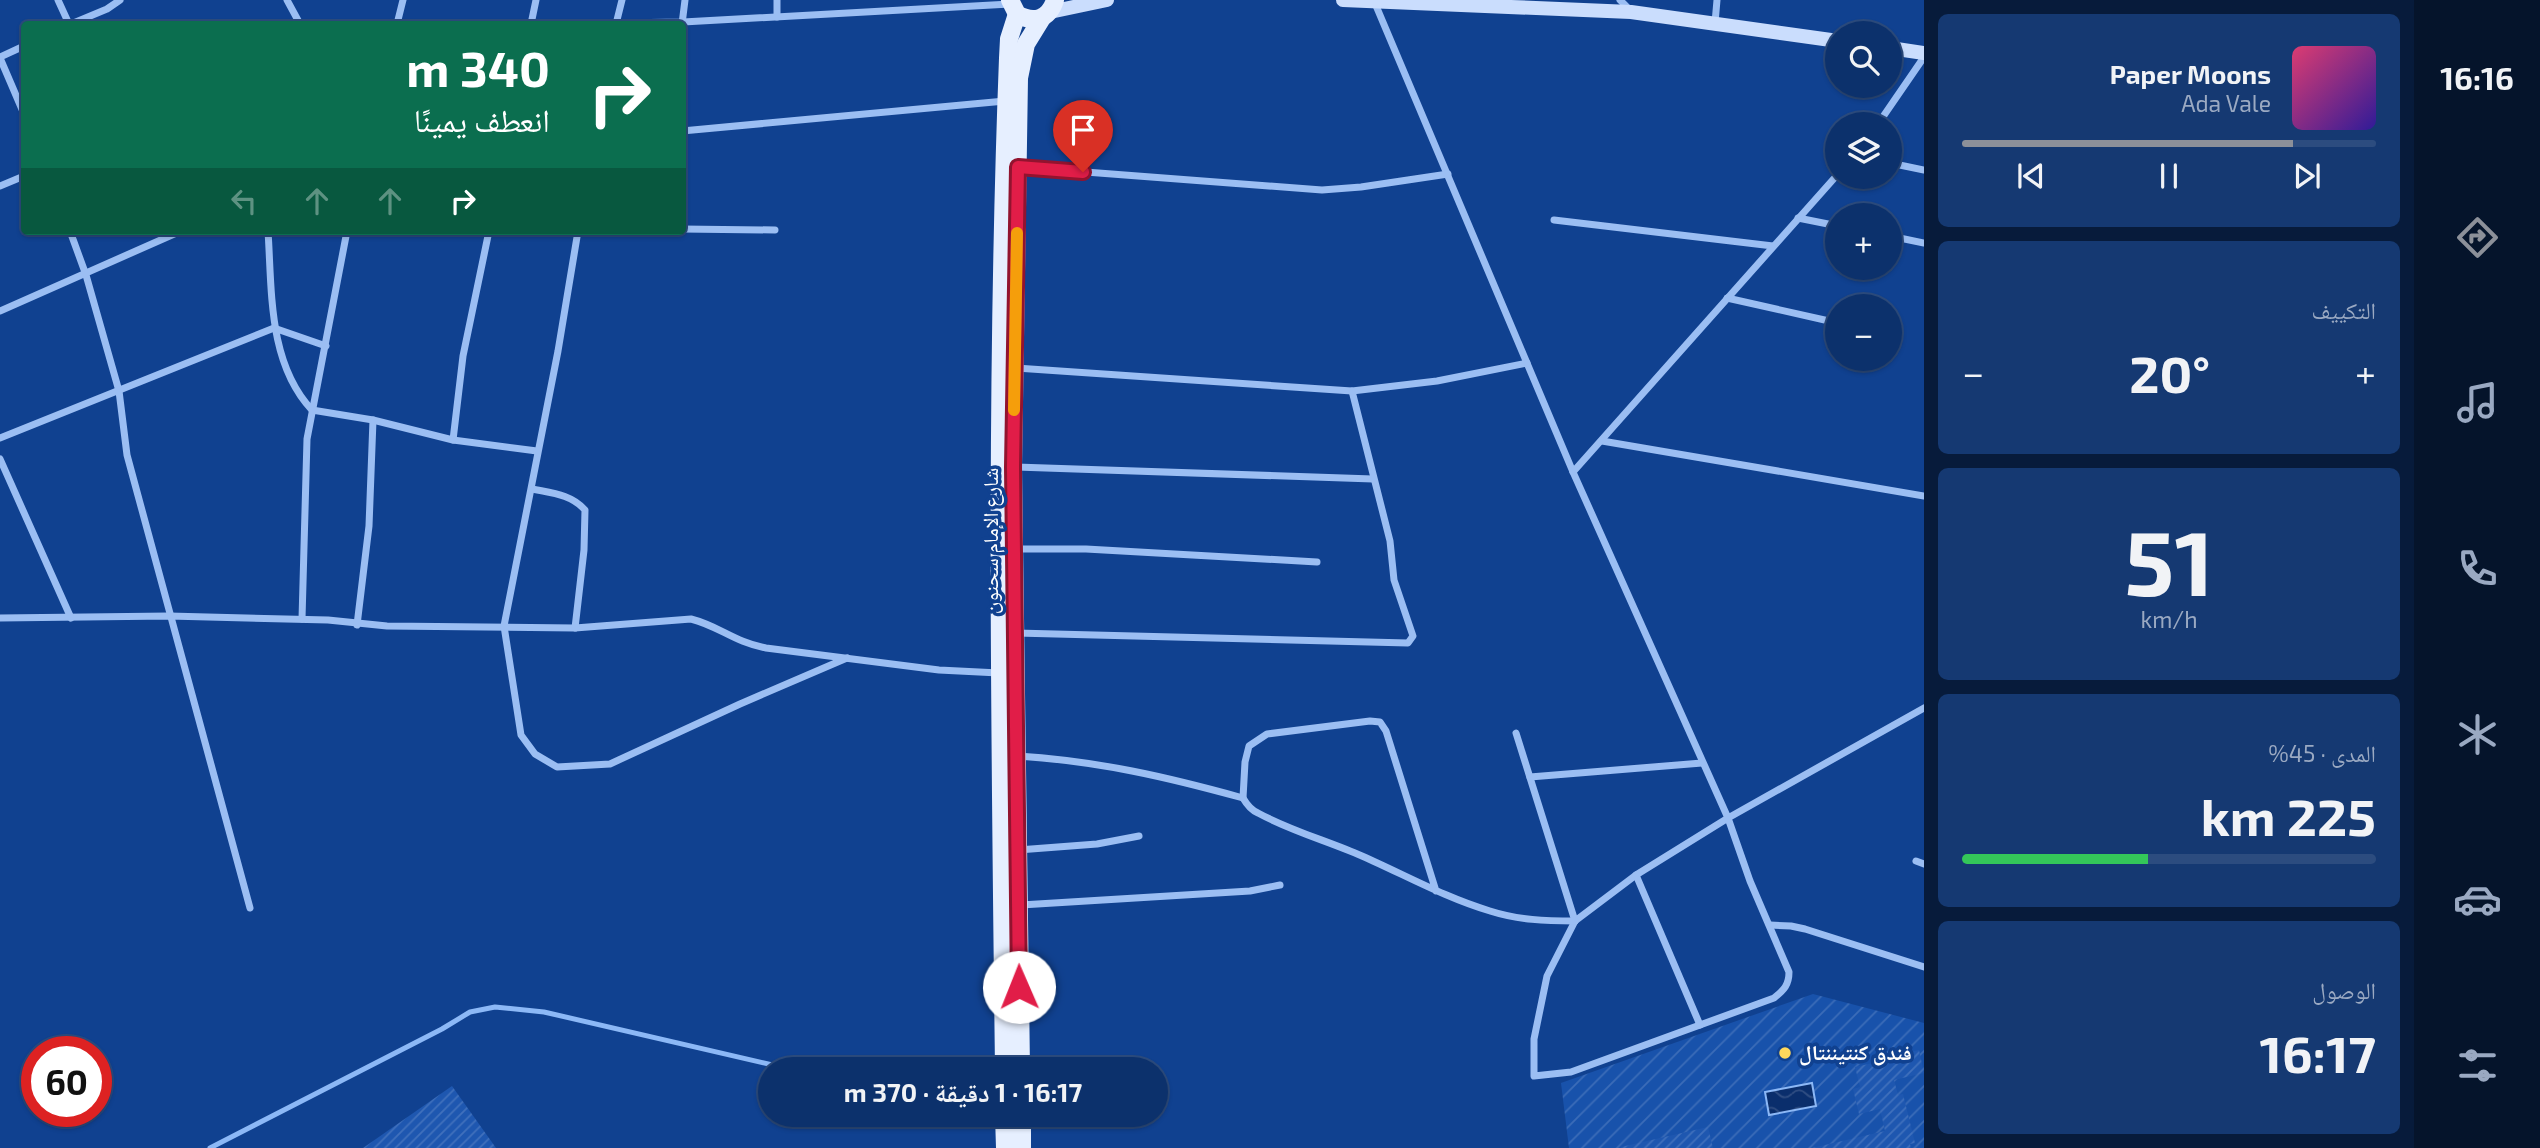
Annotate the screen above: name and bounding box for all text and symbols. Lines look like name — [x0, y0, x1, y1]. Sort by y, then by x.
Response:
map controls — [1825, 21, 1902, 371]
button: search — [1825, 21, 1902, 98]
text: 340 m — [406, 38, 550, 97]
icon: right — [574, 49, 665, 140]
text: Paper Moons — [2110, 58, 2271, 89]
text: 16:16 — [2440, 58, 2514, 96]
text: Ada Vale — [2181, 89, 2271, 117]
text: انعطف يمينًا — [414, 100, 550, 138]
pin — [1053, 100, 1113, 172]
icon: arrive — [1064, 111, 1102, 149]
button: layers — [1825, 112, 1902, 189]
icon: previous — [2012, 157, 2050, 195]
icon: pause — [2150, 157, 2188, 195]
icon: next — [2288, 157, 2326, 195]
icon: left — [225, 182, 263, 220]
icon: ahead — [298, 182, 336, 220]
icon: ahead — [371, 182, 409, 220]
icon: right — [444, 182, 482, 220]
button: + — [1825, 203, 1902, 280]
icon: directions — [2453, 213, 2502, 262]
button: − — [1825, 294, 1902, 371]
text: التكييف — [2311, 296, 2376, 324]
text: 20° — [2129, 341, 2210, 403]
text: − — [1962, 349, 1984, 395]
text: + — [2355, 349, 2376, 395]
icon: music — [2453, 378, 2502, 427]
street label: شارع الإمام سحنون — [977, 468, 1005, 614]
text: 51 — [2124, 505, 2214, 614]
icon: phone — [2453, 544, 2502, 593]
text: km/h — [2140, 605, 2198, 633]
icon: climate — [2453, 710, 2502, 759]
text: المدى · 45% — [2268, 739, 2376, 767]
text: 225 km — [2201, 784, 2376, 846]
icon: car — [2453, 875, 2502, 924]
position arrow — [982, 950, 1056, 1024]
text: الوصول — [2312, 976, 2376, 1004]
text: 16:17 — [2260, 1021, 2376, 1083]
speed limit sign: 60 — [21, 1036, 112, 1127]
place label: فندق كنتيننتال — [1799, 1039, 1912, 1066]
icon: filters — [2453, 1041, 2502, 1090]
marker: فندق كنتيننتال — [1777, 1045, 1793, 1061]
text: 16:17 · 1 دقيقة · 370 m — [844, 1076, 1082, 1107]

